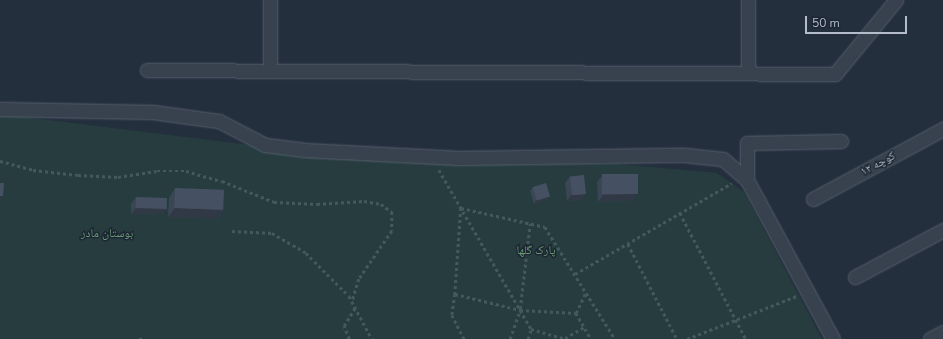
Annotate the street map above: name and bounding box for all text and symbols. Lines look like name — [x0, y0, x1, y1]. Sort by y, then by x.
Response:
scale bar — [807, 8, 909, 34]
text: 50 m — [812, 15, 840, 31]
street label: کوچه ۱۲ — [858, 149, 898, 179]
park label: بوستان مادر — [81, 227, 133, 241]
park label: پارک گلها — [516, 244, 556, 258]

